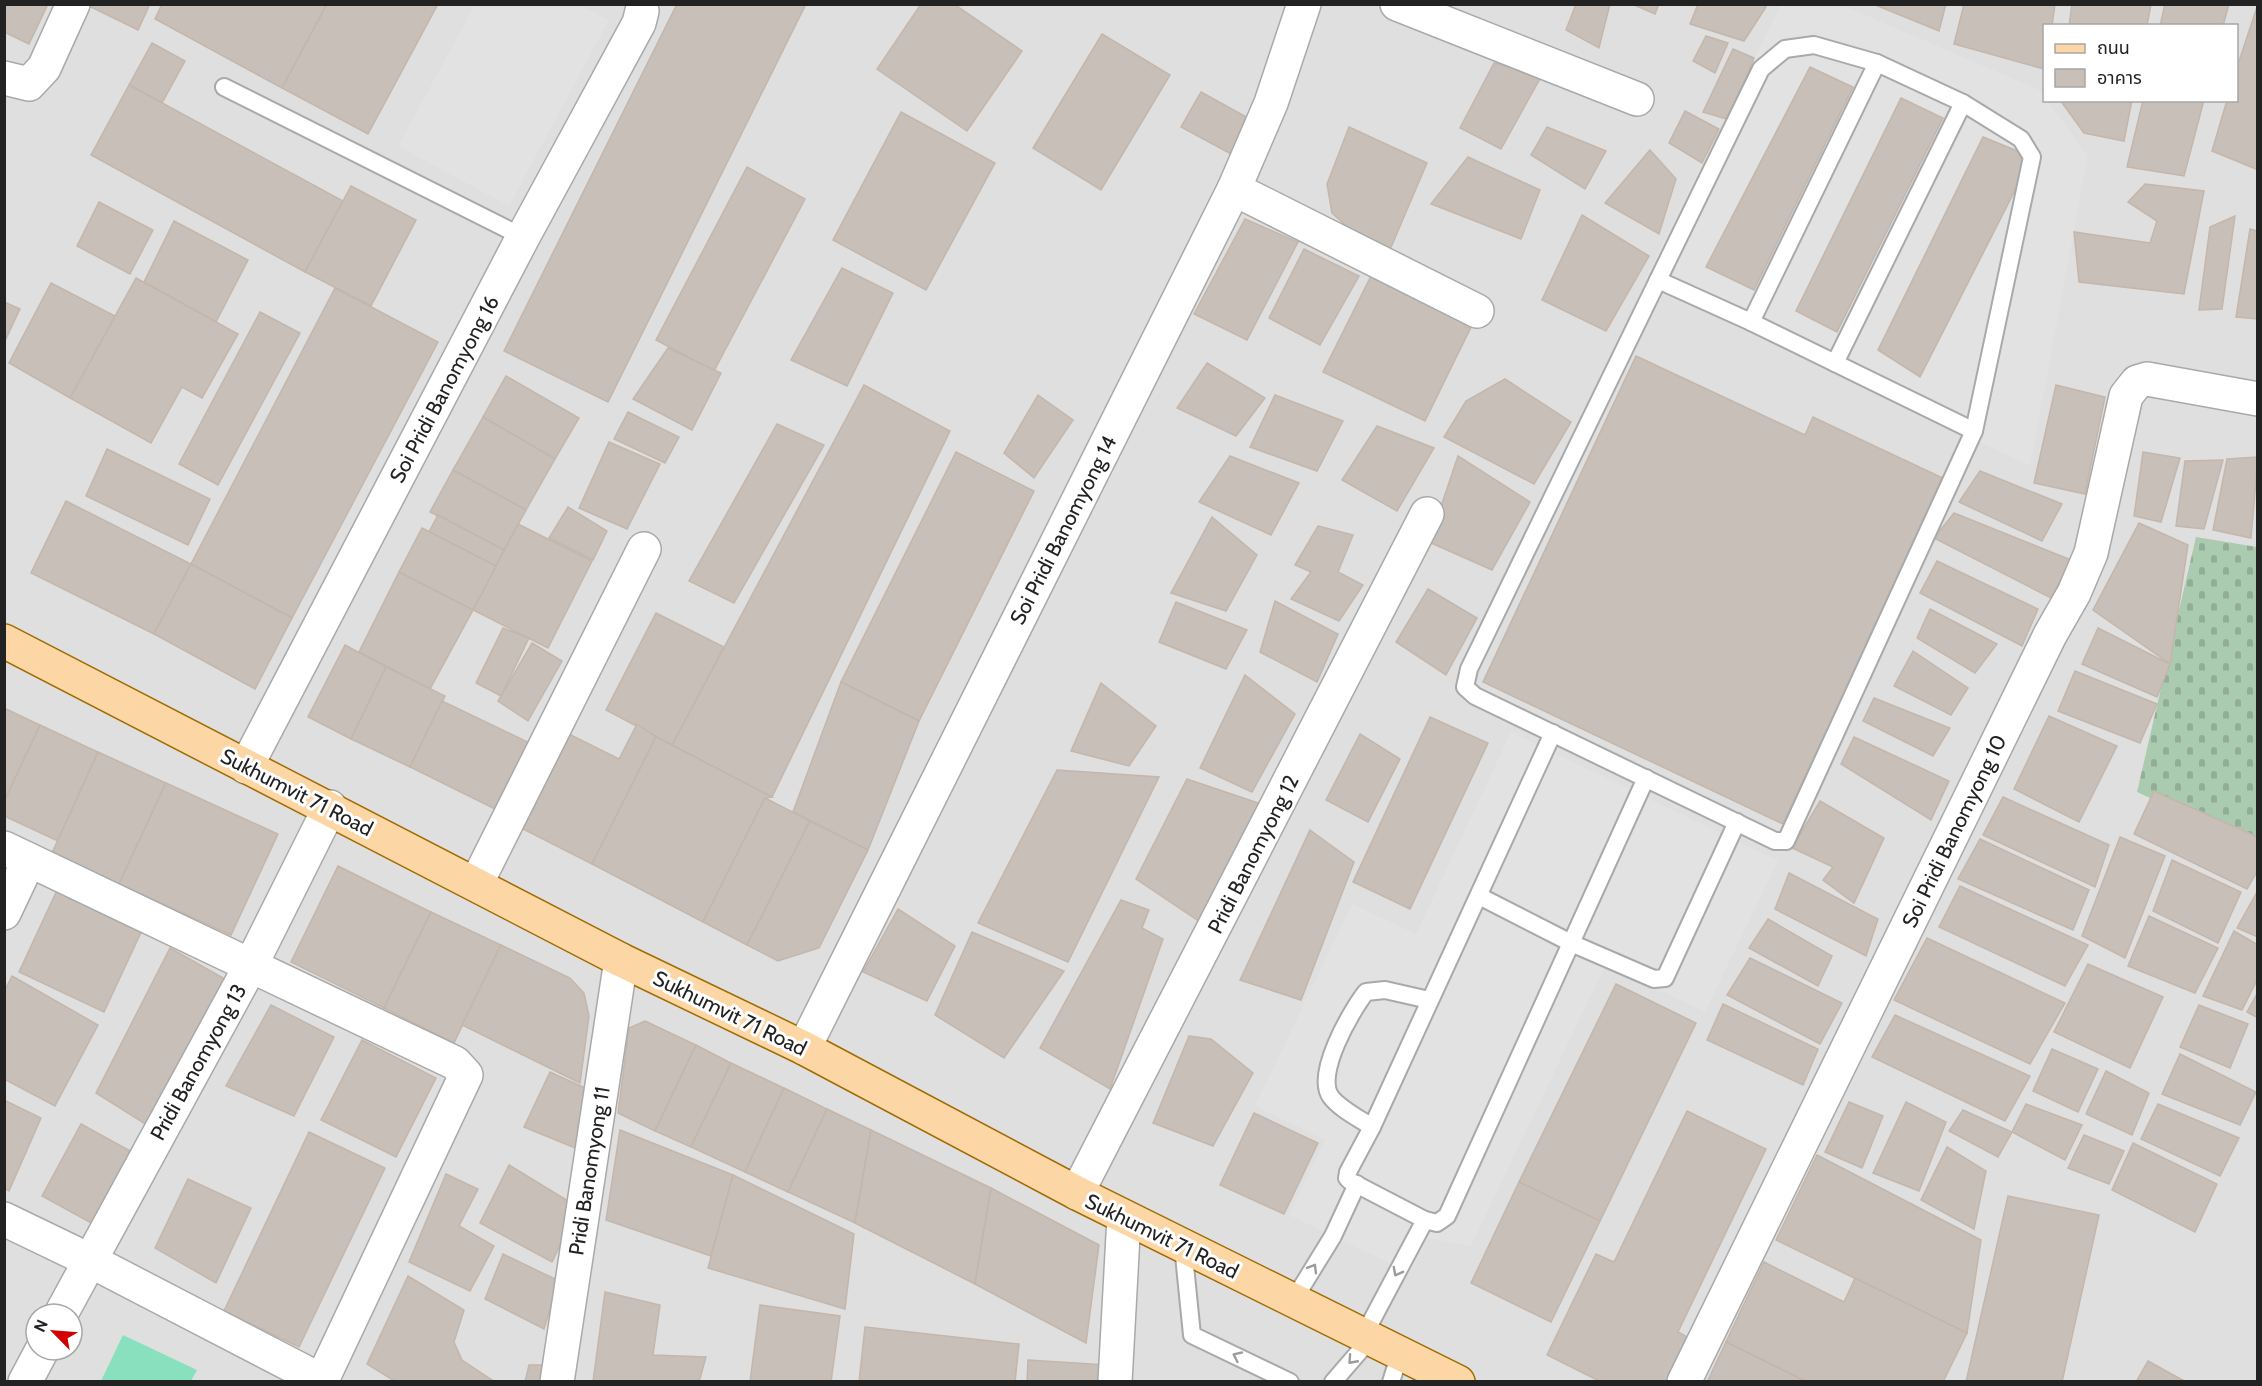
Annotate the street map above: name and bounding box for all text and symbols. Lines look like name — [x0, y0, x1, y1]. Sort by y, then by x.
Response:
legend — [2043, 24, 2238, 102]
text: ถนน — [2097, 37, 2130, 59]
text: อาคาร — [2097, 67, 2142, 89]
street label: Soi Pridi Banomyong 16 — [384, 291, 504, 487]
street label: Soi Pridi Banomyong 14 — [1005, 431, 1121, 629]
street label: Soi Pridi Banomyong 10 — [1896, 731, 2012, 931]
street label: Sukhumvit 71 Road — [217, 743, 377, 841]
street label: Pridi Banomyong 12 — [1202, 771, 1304, 937]
street label: Sukhumvit 71 Road — [649, 965, 811, 1061]
street label: Pridi Banomyong 13 — [145, 979, 251, 1145]
street label: Pridi Banomyong 11 — [563, 1085, 615, 1257]
street label: Sukhumvit 71 Road — [1081, 1188, 1243, 1284]
one-way arrow — [1306, 1264, 1317, 1274]
one-way arrow — [1393, 1266, 1404, 1276]
north arrow — [24, 1302, 84, 1362]
text: N — [30, 1317, 52, 1335]
one-way arrow — [1232, 1352, 1243, 1364]
one-way arrow — [1348, 1353, 1359, 1364]

